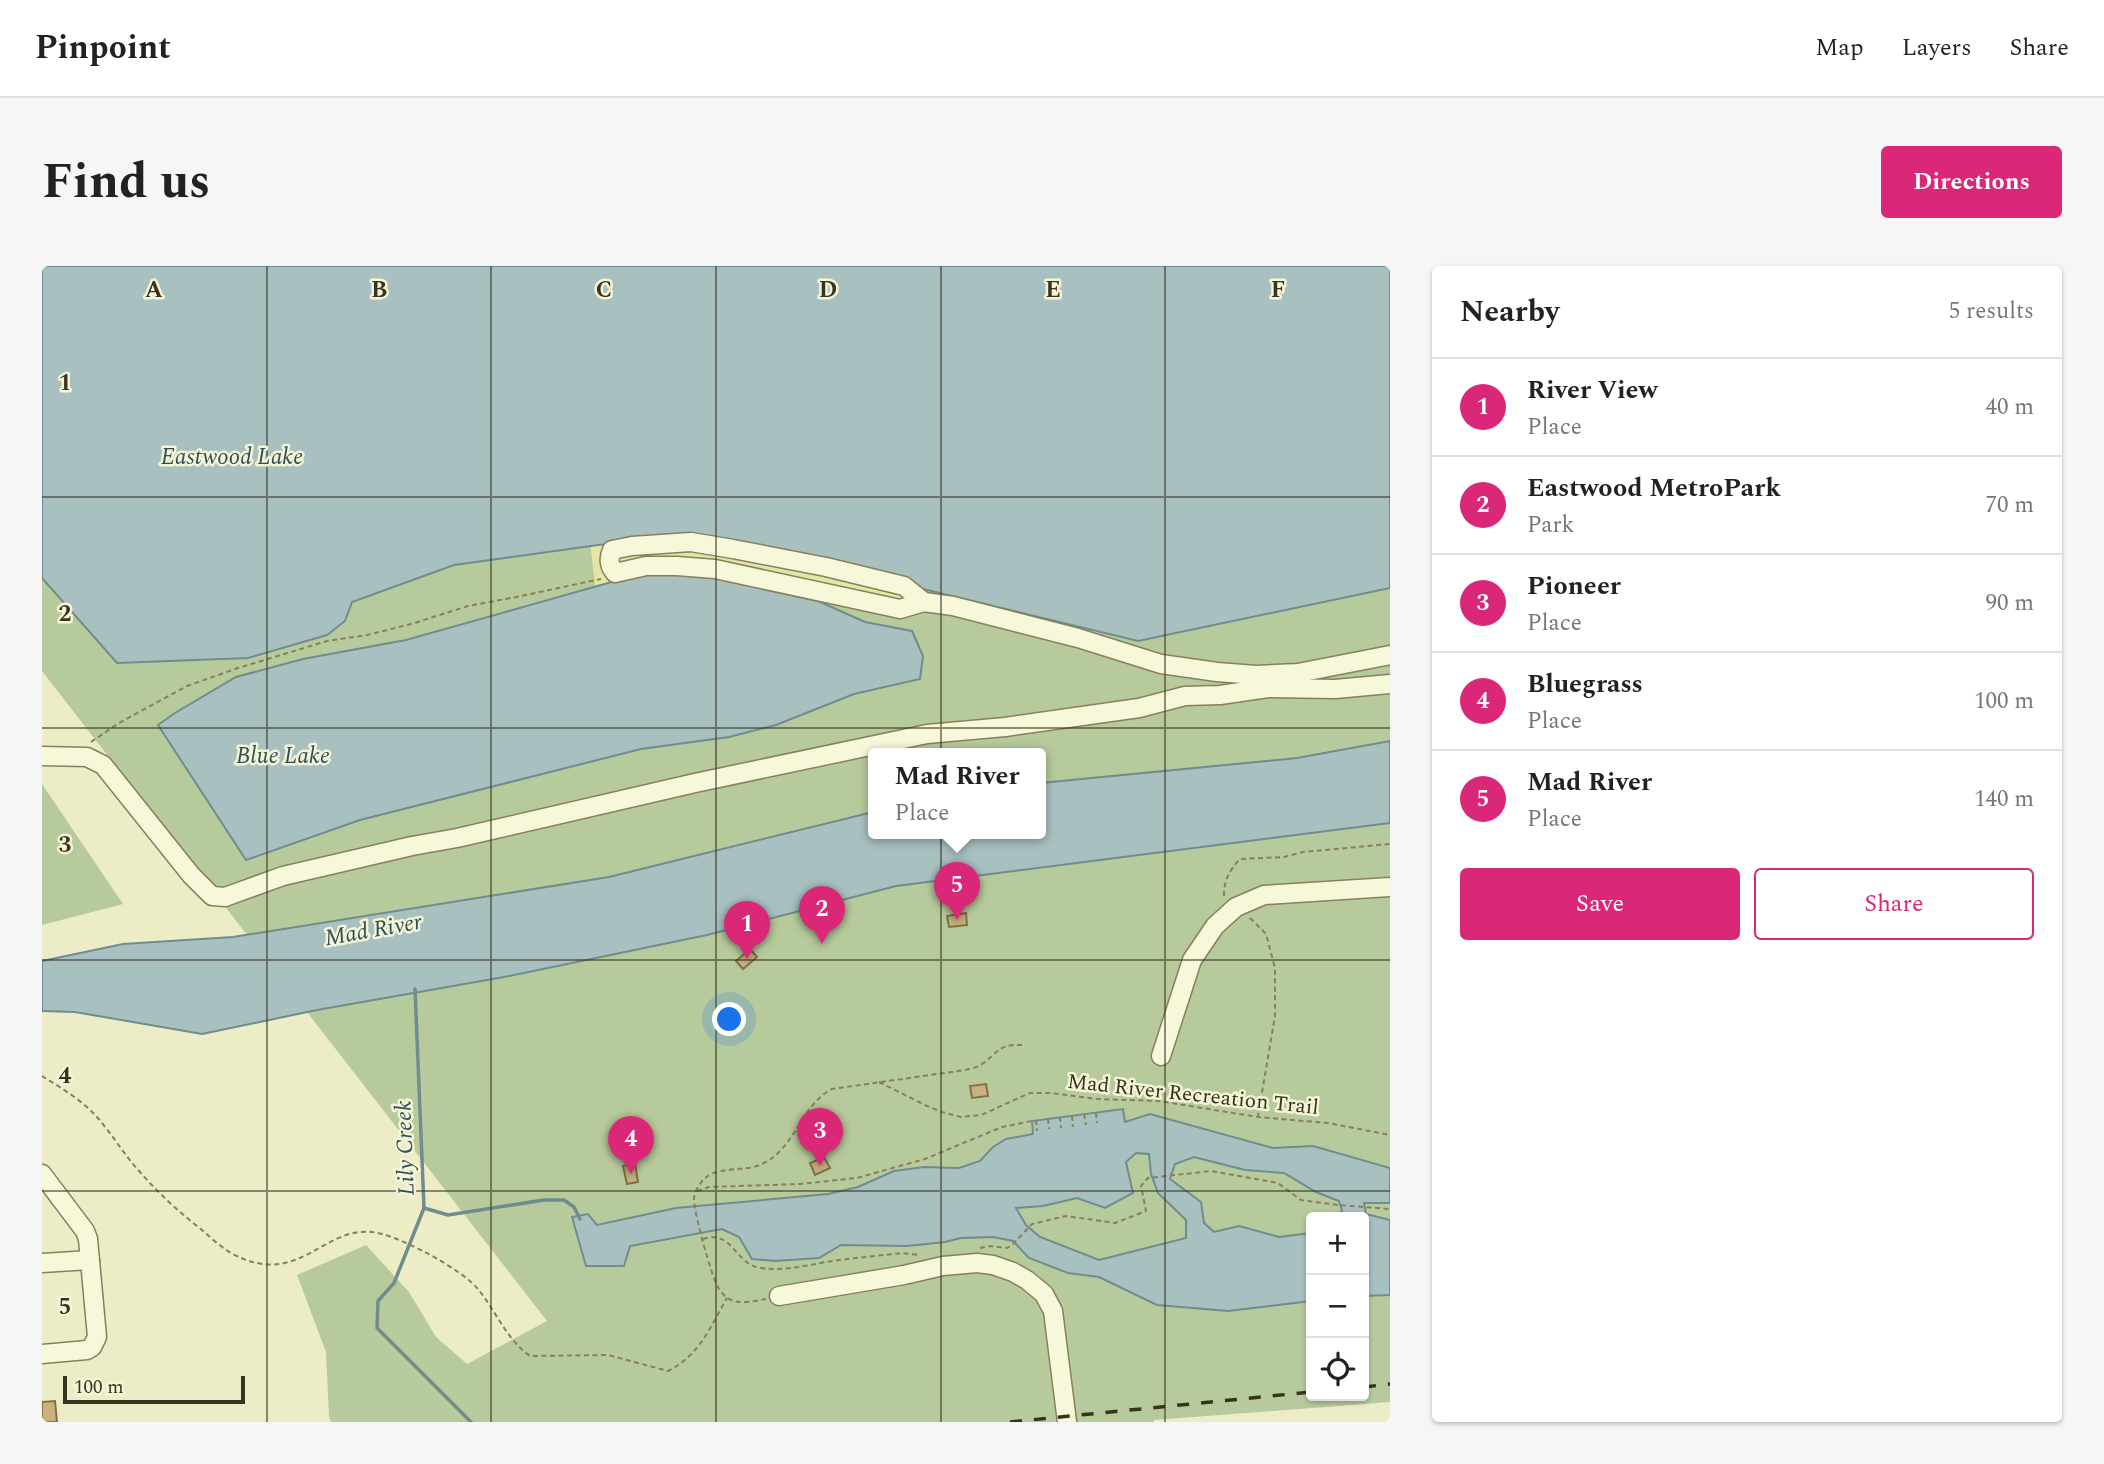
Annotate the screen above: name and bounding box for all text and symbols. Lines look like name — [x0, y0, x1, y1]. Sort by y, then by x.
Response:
text: Pinpoint — [35, 23, 171, 73]
text: Map — [1815, 30, 1864, 66]
text: Layers — [1902, 30, 1972, 66]
text: Share — [2010, 30, 2069, 66]
text: Find us — [42, 145, 210, 220]
button: Directions — [1881, 146, 2062, 218]
text: A — [145, 273, 163, 308]
text: B — [371, 273, 387, 308]
text: C — [596, 273, 612, 308]
text: D — [819, 273, 837, 308]
text: E — [1045, 273, 1061, 308]
text: F — [1271, 273, 1285, 308]
text: Nearby — [1460, 289, 1559, 335]
text: 5 results — [1949, 294, 2034, 329]
text: 1 — [59, 366, 71, 401]
text: River View — [1527, 370, 1658, 410]
text: 1 — [1477, 390, 1489, 425]
text: 40 m — [1985, 390, 2034, 425]
text: Place — [1527, 410, 1582, 445]
water label: Eastwood Lake — [161, 440, 303, 475]
text: Eastwood MetroPark — [1527, 468, 1781, 508]
text: 2 — [1477, 488, 1489, 523]
text: 70 m — [1985, 488, 2034, 523]
text: Park — [1527, 508, 1574, 543]
text: Pioneer — [1527, 566, 1621, 606]
text: 3 — [1477, 586, 1489, 621]
text: 90 m — [1985, 586, 2034, 621]
text: 2 — [59, 597, 72, 632]
text: Place — [1527, 606, 1582, 641]
text: Bluegrass — [1527, 664, 1643, 704]
text: 4 — [1477, 684, 1489, 719]
text: 100 m — [1974, 684, 2034, 719]
text: Place — [1527, 704, 1582, 739]
water label: Blue Lake — [236, 739, 330, 774]
popup — [868, 748, 1046, 839]
text: Mad River — [895, 756, 1019, 796]
text: Mad River — [1527, 762, 1652, 802]
text: 5 — [1477, 782, 1489, 817]
text: 140 m — [1974, 782, 2034, 817]
text: Place — [895, 796, 949, 831]
text: Place — [1527, 802, 1582, 837]
text: 3 — [59, 828, 72, 863]
pin: 5 — [934, 862, 980, 920]
button: Save — [1460, 868, 1740, 940]
button: Share — [1754, 868, 2034, 940]
pin: 2 — [799, 886, 845, 944]
pin: 1 — [724, 901, 770, 959]
water label: Mad River — [322, 905, 426, 956]
your location — [712, 1002, 746, 1036]
text: 4 — [59, 1059, 72, 1094]
street label: Mad River Recreation Trail — [1066, 1066, 1320, 1124]
water label: Lily Creek — [386, 1099, 425, 1196]
pin: 3 — [797, 1108, 843, 1166]
pin: 4 — [608, 1116, 654, 1174]
map controls — [1306, 1212, 1369, 1401]
button: + — [1306, 1212, 1369, 1275]
button: − — [1306, 1275, 1369, 1338]
text: 5 — [59, 1290, 71, 1325]
button: locate — [1306, 1338, 1369, 1401]
scale bar — [63, 1373, 245, 1405]
text: 100 m — [74, 1373, 124, 1402]

